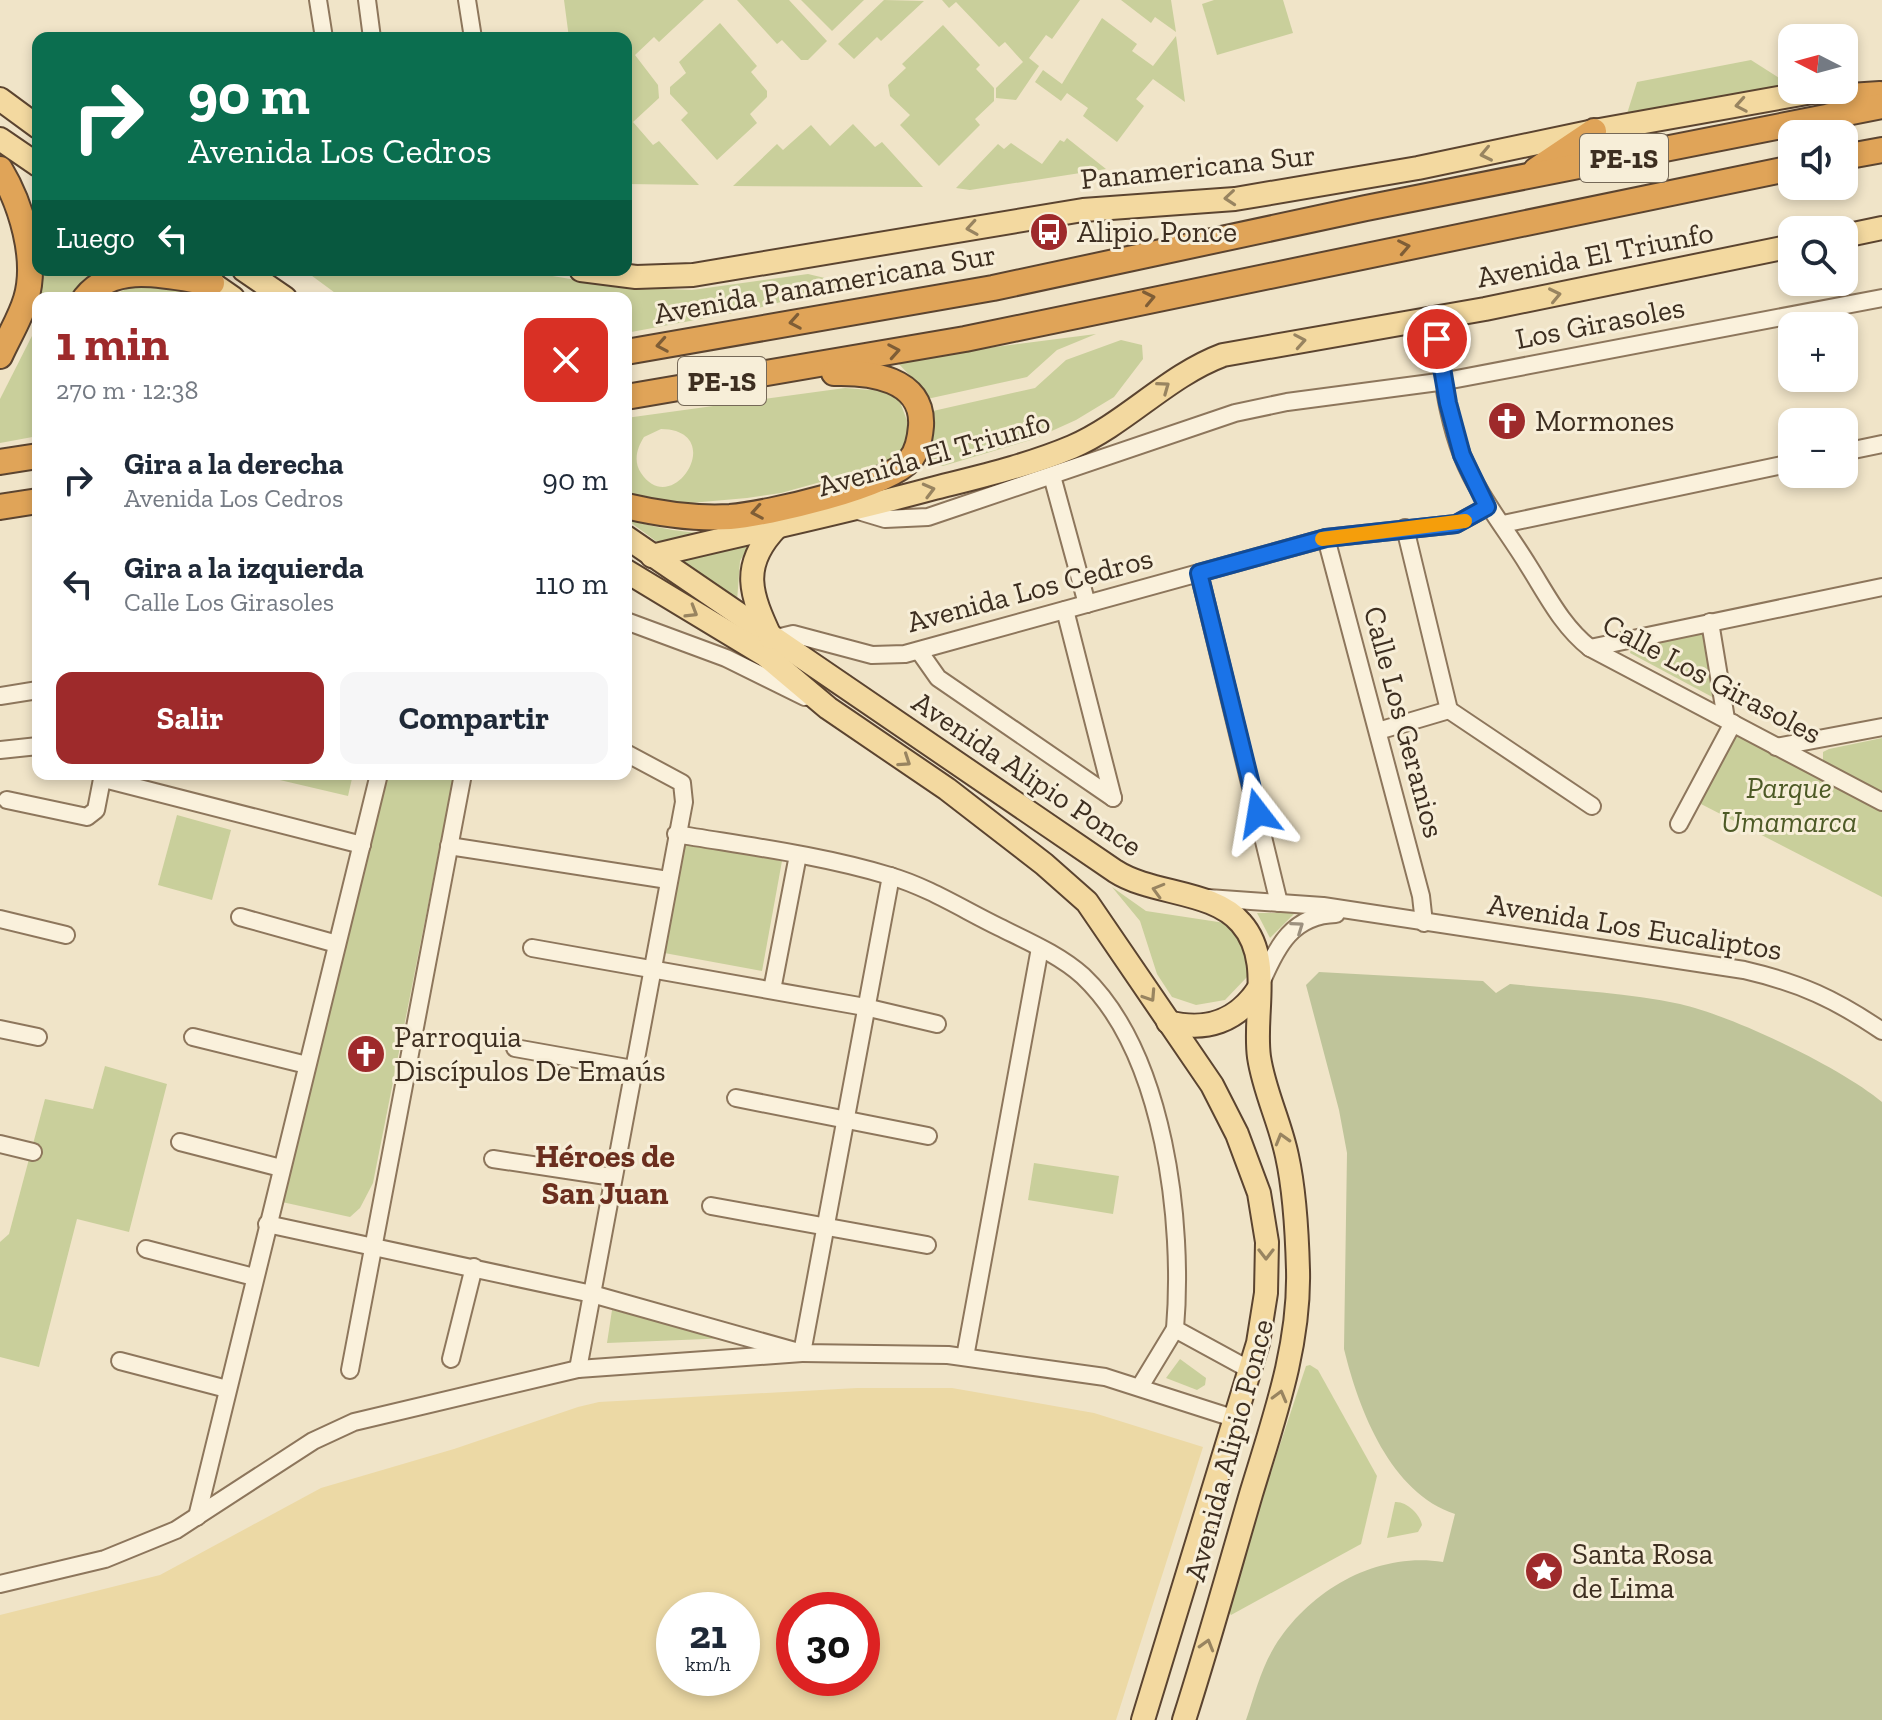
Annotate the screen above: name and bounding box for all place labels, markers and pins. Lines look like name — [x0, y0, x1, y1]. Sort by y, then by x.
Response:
bus stop icon: Alipio Ponce — [1028, 211, 1070, 253]
place label: Alipio Ponce — [1077, 214, 1237, 250]
pin — [1403, 305, 1471, 373]
church icon: Mormones — [1486, 400, 1528, 442]
place label: Mormones — [1535, 403, 1674, 439]
place label: Parroquia Discípulos De Emaús — [394, 1019, 666, 1089]
church icon: Parroquia Discípulos De Emaús — [345, 1033, 387, 1075]
place label: Santa Rosa de Lima — [1572, 1536, 1713, 1606]
place icon: Santa Rosa de Lima — [1523, 1550, 1565, 1592]

